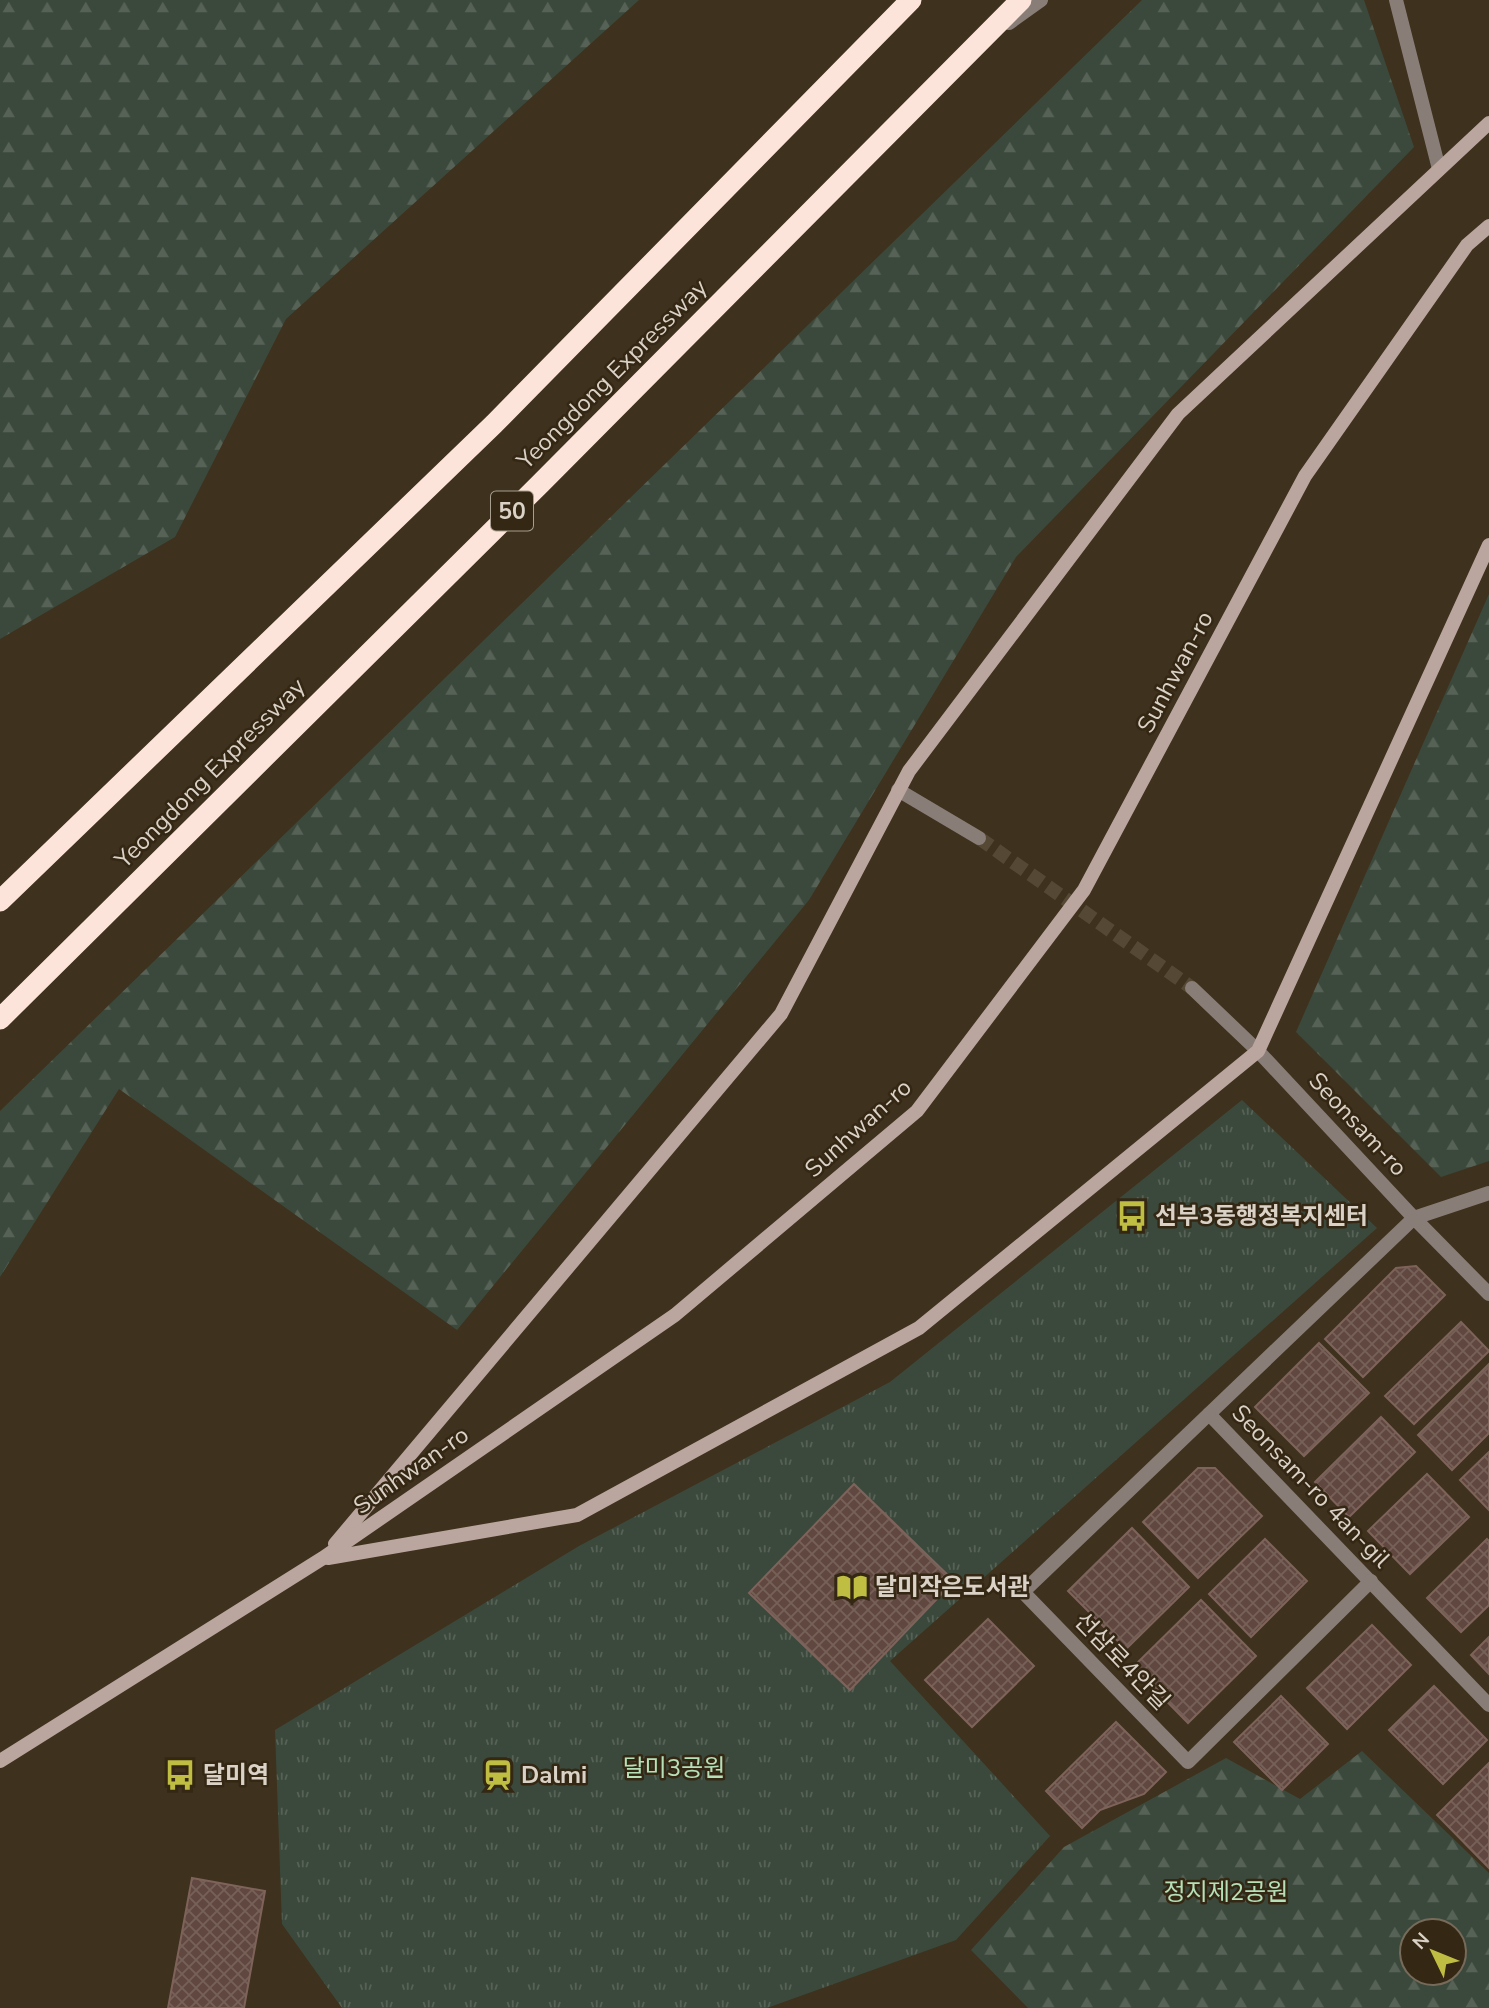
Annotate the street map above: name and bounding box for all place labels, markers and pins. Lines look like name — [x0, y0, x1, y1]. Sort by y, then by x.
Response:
bus stop icon: 선부3동행정복지센터 — [1115, 1199, 1149, 1233]
place label: 선부3동행정복지센터 — [1155, 1200, 1368, 1232]
library icon: 달미작은도서관 — [835, 1570, 869, 1604]
place label: 달미작은도서관 — [875, 1571, 1030, 1603]
bus stop icon: 달미역 — [163, 1758, 197, 1792]
station icon: Dalmi — [481, 1758, 515, 1792]
place label: 달미역 — [203, 1759, 269, 1791]
place label: Dalmi — [521, 1759, 587, 1791]

